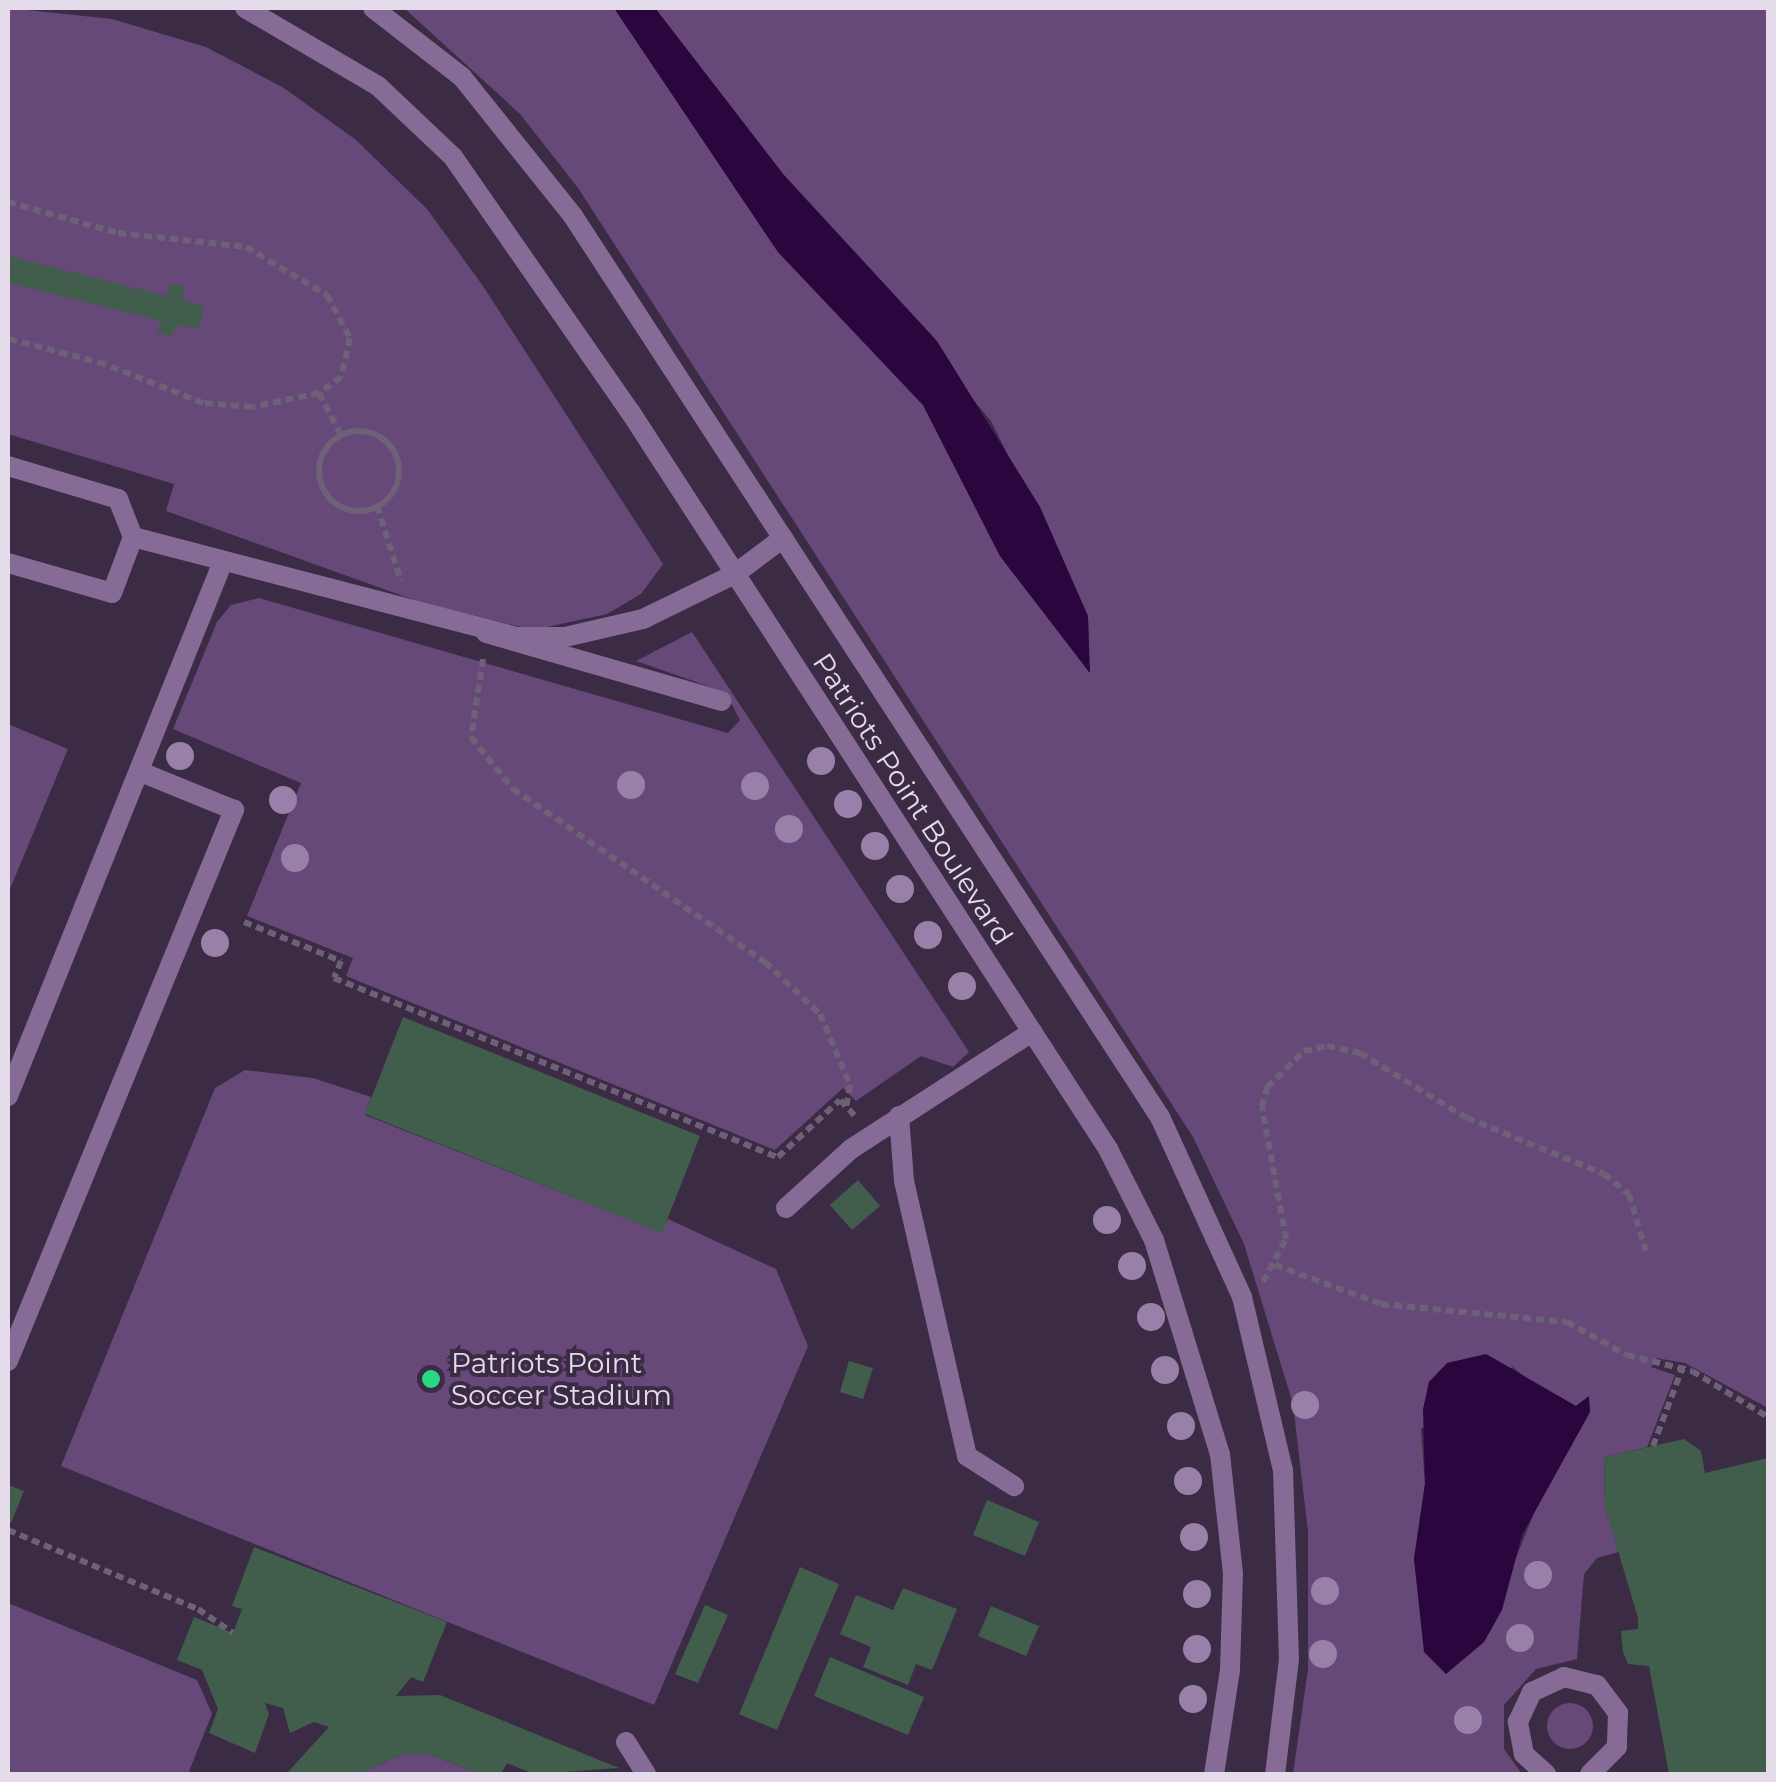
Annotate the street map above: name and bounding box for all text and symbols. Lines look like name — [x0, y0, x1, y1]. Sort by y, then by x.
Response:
street label: Patriots Point Boulevard — [806, 647, 1020, 951]
place label: Patriots Point Soccer Stadium — [451, 1346, 672, 1412]
marker: Patriots Point Soccer Stadium — [420, 1368, 442, 1390]

